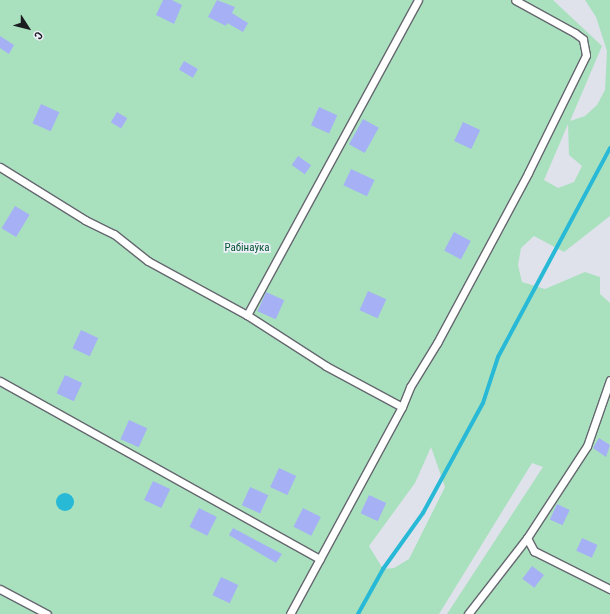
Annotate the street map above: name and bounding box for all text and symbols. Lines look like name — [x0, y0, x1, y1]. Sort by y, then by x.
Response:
north arrow — [8, 8, 48, 48]
text: С — [31, 29, 45, 42]
park label: Рабінаўка — [224, 241, 270, 255]

